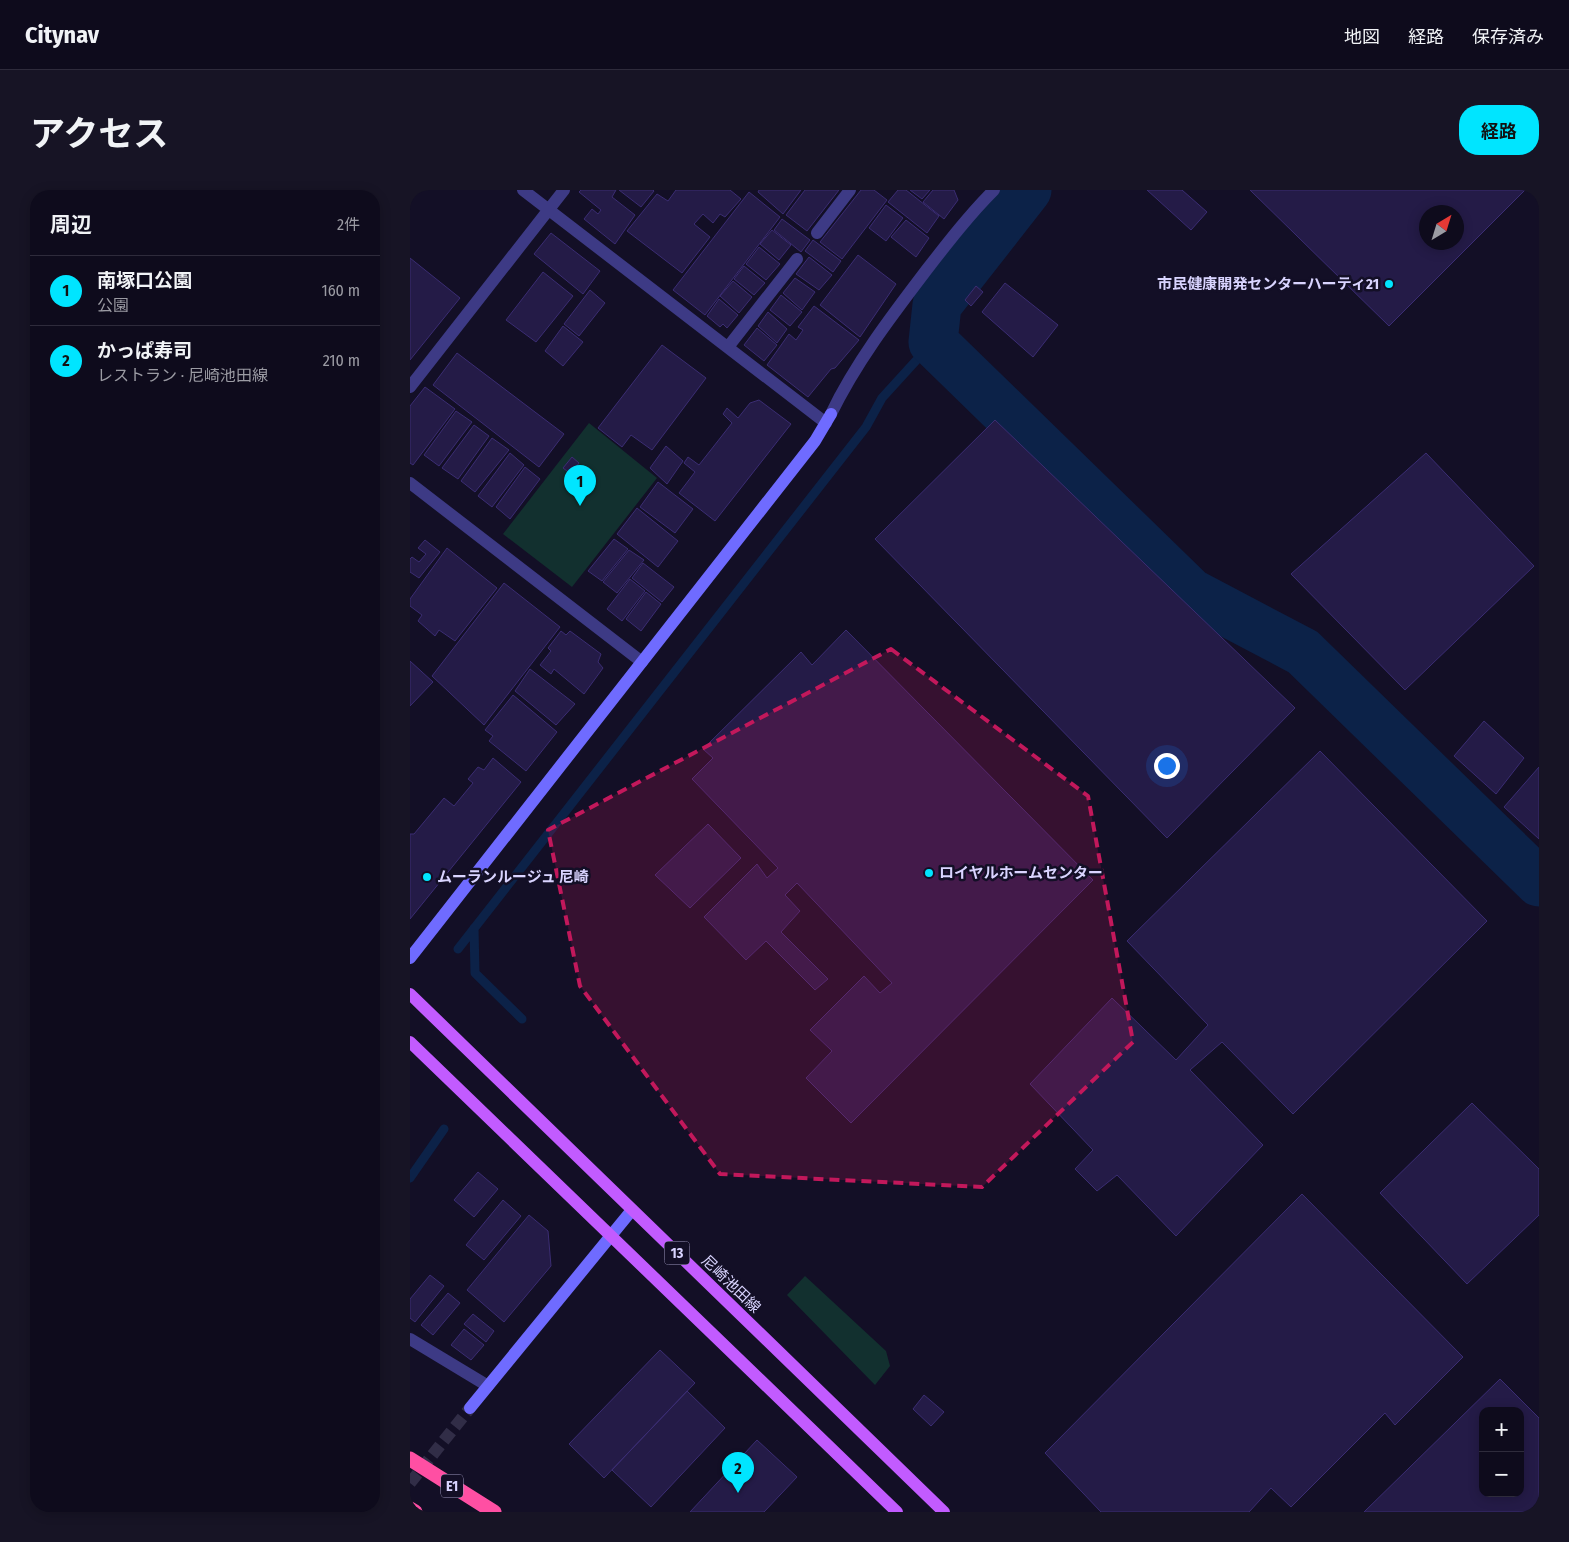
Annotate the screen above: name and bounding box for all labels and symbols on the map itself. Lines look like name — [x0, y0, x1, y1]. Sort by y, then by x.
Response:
north arrow — [1419, 205, 1464, 250]
place label: 市民健康開発センターハーティ21 — [1157, 275, 1379, 293]
marker: 市民健康開発センターハーティ21 — [1383, 278, 1395, 290]
pin: 1 — [564, 465, 596, 506]
your location — [1154, 753, 1180, 779]
place label: ロイヤルホームセンター — [939, 864, 1103, 882]
marker: ロイヤルホームセンター — [923, 867, 935, 879]
place label: ムーランルージュ 尼崎 — [437, 868, 589, 886]
marker: ムーランルージュ 尼崎 — [421, 871, 433, 883]
road number: 13 — [664, 1242, 690, 1264]
street label: 尼崎池田線 — [698, 1251, 764, 1317]
pin: 2 — [722, 1452, 754, 1493]
road number: E1 — [441, 1474, 463, 1498]

